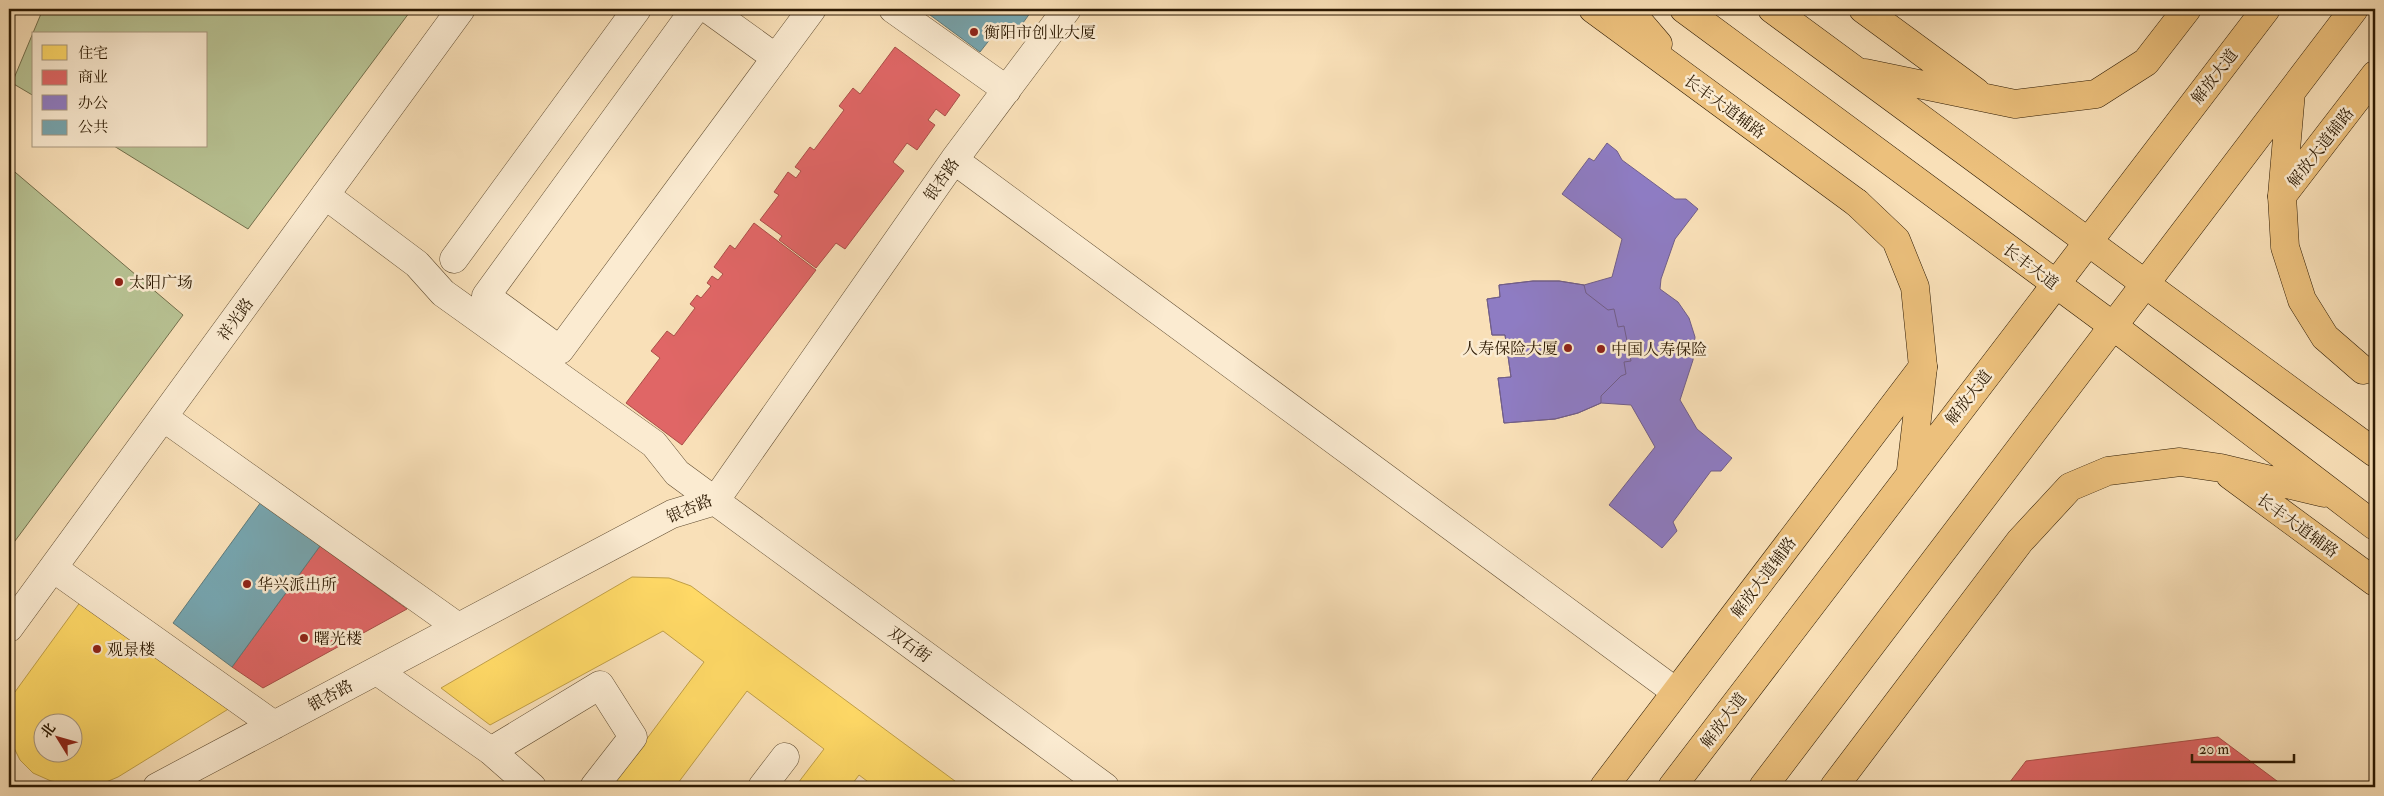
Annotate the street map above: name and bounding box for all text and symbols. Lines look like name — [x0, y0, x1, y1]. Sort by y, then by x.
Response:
place label: 衡阳市创业大厦 — [984, 23, 1096, 43]
marker: 衡阳市创业大厦 — [968, 26, 980, 38]
legend — [32, 32, 208, 148]
text: 住宅 — [78, 44, 108, 63]
street label: 解放大道 — [2187, 45, 2242, 108]
text: 商业 — [78, 68, 108, 87]
street label: 长丰大道辅路 — [1680, 71, 1769, 143]
text: 办公 — [78, 94, 108, 113]
street label: 解放大道辅路 — [2283, 104, 2358, 192]
text: 公共 — [78, 118, 108, 137]
street label: 银杏路 — [920, 154, 964, 205]
street label: 长丰大道 — [1999, 240, 2062, 294]
place label: 太阳广场 — [129, 273, 193, 293]
marker: 太阳广场 — [113, 276, 125, 288]
street label: 祥光路 — [214, 294, 258, 345]
place label: 人寿保险大厦 — [1462, 339, 1558, 359]
place label: 中国人寿保险 — [1611, 340, 1707, 360]
marker: 人寿保险大厦 — [1562, 342, 1574, 354]
marker: 中国人寿保险 — [1595, 343, 1607, 355]
street label: 解放大道 — [1941, 366, 1996, 429]
street label: 银杏路 — [663, 490, 715, 528]
street label: 长丰大道辅路 — [2253, 490, 2342, 562]
street label: 解放大道辅路 — [1727, 533, 1801, 622]
place label: 华兴派出所 — [257, 575, 337, 595]
marker: 华兴派出所 — [241, 578, 253, 590]
street label: 双石街 — [884, 623, 935, 667]
place label: 曙光楼 — [314, 629, 362, 649]
marker: 曙光楼 — [298, 632, 310, 644]
place label: 观景楼 — [107, 640, 155, 660]
marker: 观景楼 — [91, 643, 103, 655]
street label: 银杏路 — [305, 676, 356, 716]
street label: 解放大道 — [1697, 689, 1751, 752]
north arrow — [32, 714, 82, 764]
text: 北 — [37, 720, 59, 741]
scale bar — [2192, 731, 2294, 763]
text: 20 m — [2199, 740, 2229, 759]

